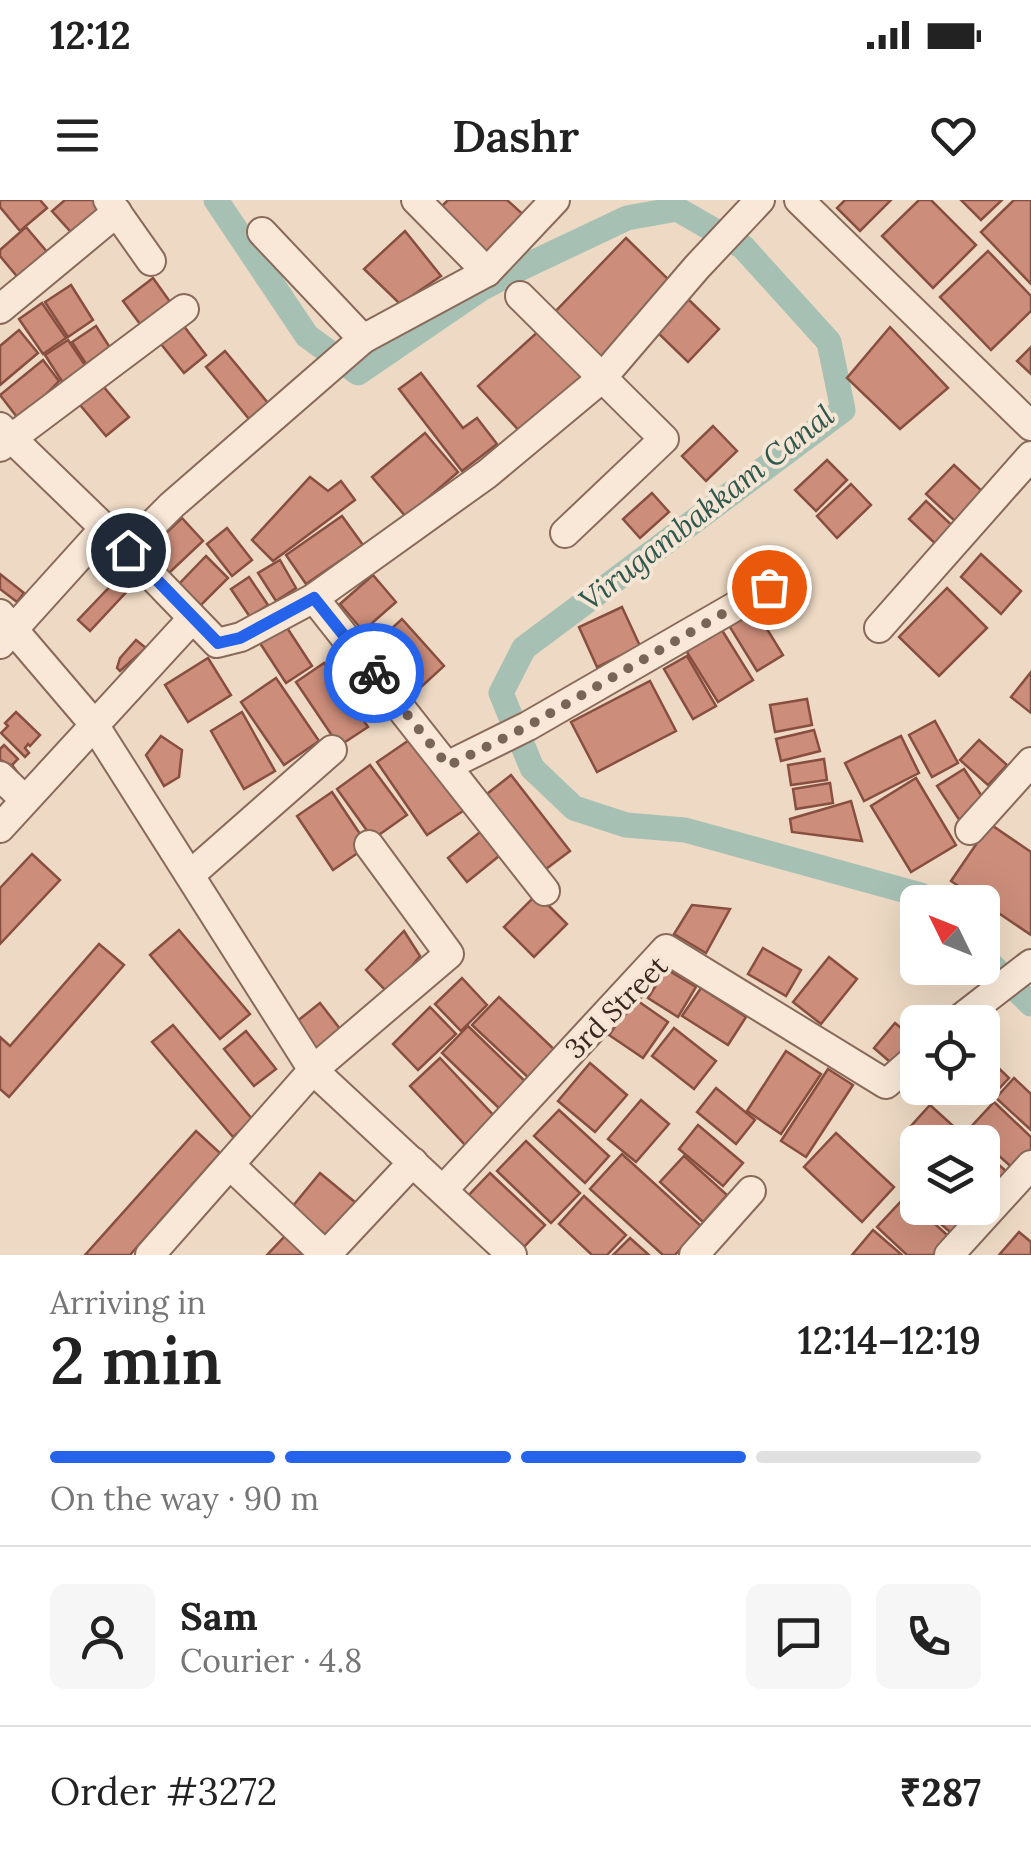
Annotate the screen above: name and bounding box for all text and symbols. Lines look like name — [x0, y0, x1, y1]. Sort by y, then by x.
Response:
text: 12:12 — [50, 11, 131, 59]
text: Dashr — [452, 107, 579, 164]
icon: menu — [50, 108, 105, 163]
icon: heart — [926, 108, 981, 163]
water label: Virugambakkam Canal — [571, 396, 842, 619]
pin — [86, 508, 171, 593]
icon: home — [101, 523, 156, 578]
pin — [727, 545, 812, 630]
icon: bag — [742, 560, 797, 615]
courier — [324, 623, 424, 723]
icon: bike — [347, 646, 402, 701]
north arrow — [900, 885, 1000, 985]
map controls — [900, 885, 1000, 1225]
street label: 3rd Street — [557, 948, 675, 1066]
button: locate — [900, 1005, 1000, 1105]
button: layers — [900, 1125, 1000, 1225]
text: Arriving in — [50, 1282, 206, 1323]
text: 12:14–12:19 — [798, 1316, 981, 1364]
text: 2 min — [50, 1319, 222, 1402]
text: On the way · 90 m — [50, 1478, 319, 1519]
button: person — [50, 1584, 155, 1689]
button: chat — [746, 1584, 851, 1689]
button: phone — [876, 1584, 981, 1689]
text: Sam — [180, 1592, 258, 1640]
text: Courier · 4.8 — [180, 1640, 362, 1681]
text: Order #3272 — [50, 1767, 277, 1815]
text: ₹287 — [899, 1768, 981, 1816]

